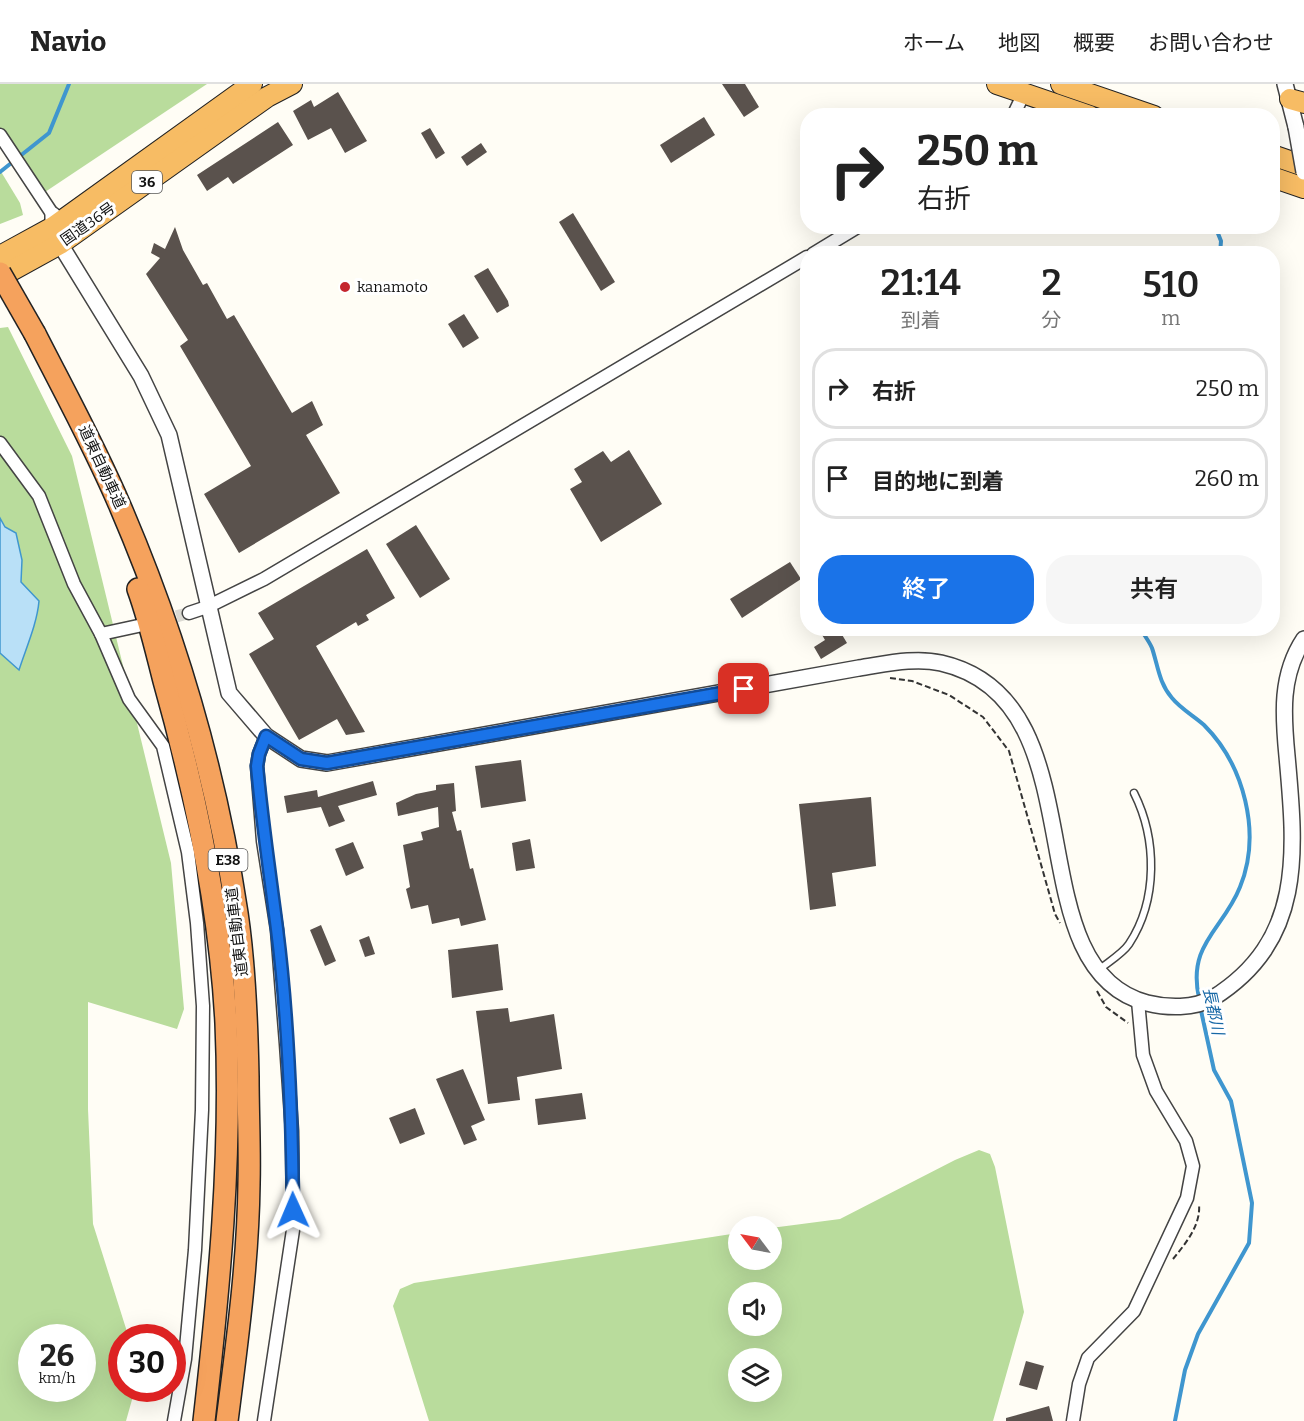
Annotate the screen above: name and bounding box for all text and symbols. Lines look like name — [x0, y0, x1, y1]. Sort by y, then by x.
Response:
text: Navio — [30, 25, 106, 58]
text: ホーム — [903, 30, 965, 56]
text: 地図 — [998, 30, 1040, 56]
text: 概要 — [1073, 30, 1115, 56]
text: お問い合わせ — [1148, 30, 1274, 56]
text: 250 m — [917, 126, 1038, 176]
icon: right — [818, 132, 896, 210]
road number: 36 — [132, 171, 162, 193]
text: 右折 — [917, 183, 971, 215]
street label: 国道36号 — [57, 199, 119, 249]
text: 21:14 — [881, 261, 961, 305]
text: 2 — [1041, 261, 1062, 305]
text: 510 — [1142, 263, 1199, 307]
place label: kanamoto — [357, 278, 428, 296]
marker: kanamoto — [338, 280, 352, 294]
text: m — [1161, 306, 1180, 330]
text: 到着 — [901, 308, 941, 332]
text: 分 — [1042, 308, 1062, 332]
icon: right — [821, 372, 854, 405]
text: 250 m — [1196, 375, 1259, 402]
text: 右折 — [872, 378, 916, 405]
street label: 道東自動車道 — [75, 422, 129, 512]
icon: arrive — [821, 462, 854, 495]
text: 260 m — [1195, 465, 1259, 492]
text: 目的地に到着 — [872, 468, 1004, 495]
button: 終了 — [818, 555, 1034, 624]
button: 共有 — [1046, 555, 1262, 624]
pin — [718, 663, 769, 714]
icon: arrive — [727, 672, 760, 705]
road number: E38 — [208, 849, 248, 871]
street label: 道東自動車道 — [223, 886, 251, 978]
water label: 長都川 — [1199, 986, 1228, 1039]
position arrow — [261, 1178, 325, 1242]
north arrow — [728, 1216, 782, 1270]
map controls — [728, 1216, 782, 1402]
button: sound — [728, 1282, 782, 1336]
speed limit sign: 30 — [108, 1324, 186, 1402]
text: 26 — [40, 1338, 74, 1374]
button: layers — [728, 1348, 782, 1402]
text: km/h — [38, 1369, 76, 1387]

